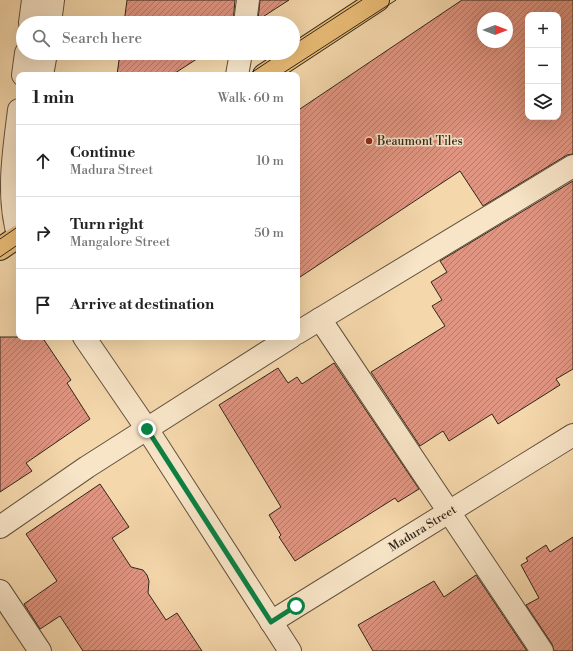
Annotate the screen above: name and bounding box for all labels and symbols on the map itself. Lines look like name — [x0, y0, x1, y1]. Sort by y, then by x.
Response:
north arrow — [477, 12, 513, 48]
place label: Beaumont Tiles — [376, 134, 463, 149]
marker: Beaumont Tiles — [364, 136, 374, 146]
route end — [138, 420, 156, 438]
street label: Madura Street — [386, 502, 460, 555]
route start — [287, 597, 305, 615]

